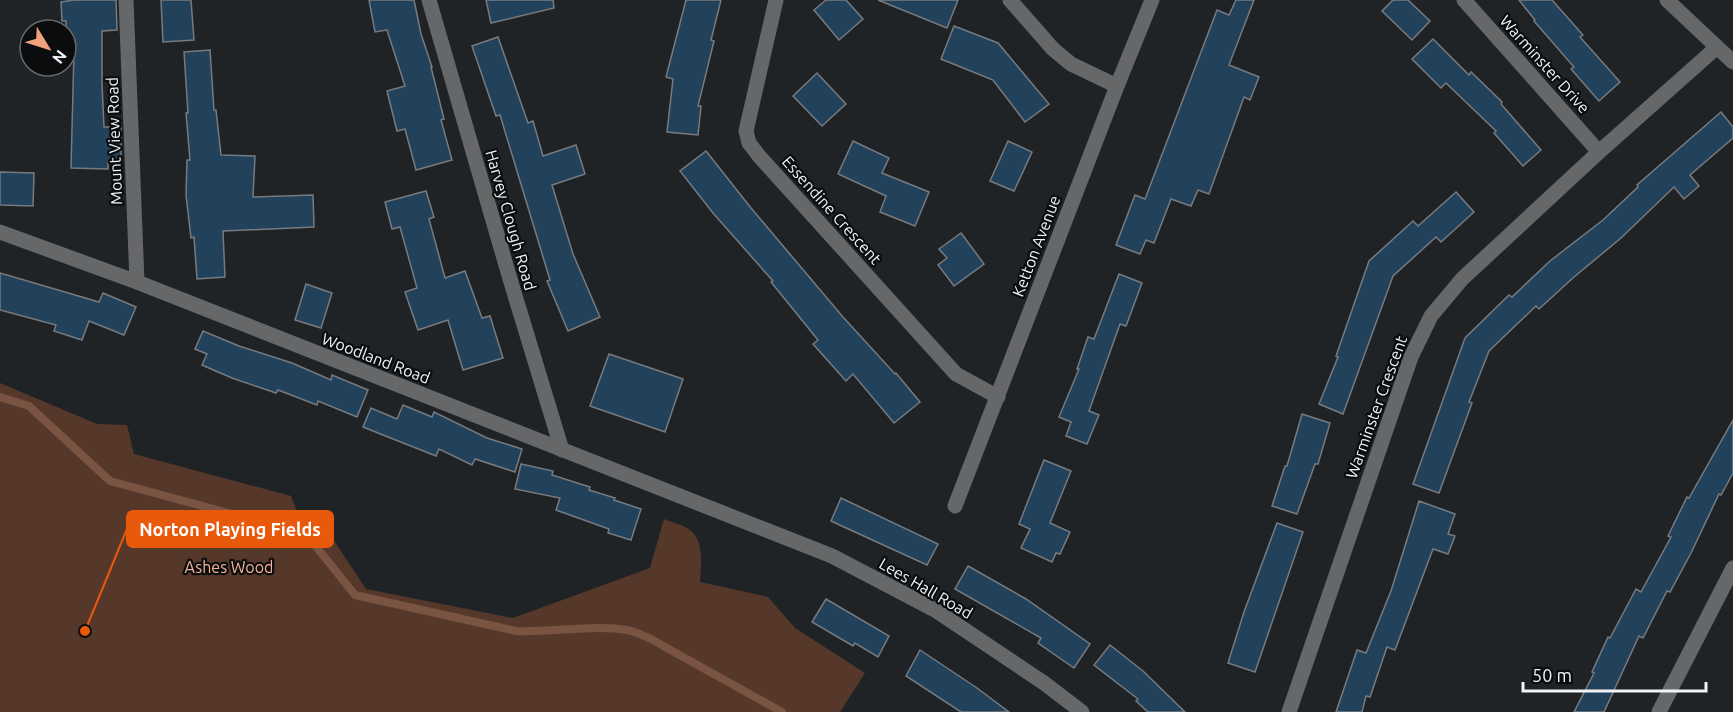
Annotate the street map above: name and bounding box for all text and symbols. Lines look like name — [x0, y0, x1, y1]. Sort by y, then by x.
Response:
street label: Warminster Drive — [1496, 11, 1594, 117]
north arrow — [18, 18, 78, 78]
text: N — [49, 47, 71, 67]
street label: Mount View Road — [103, 77, 125, 205]
street label: Harvey Clough Road — [482, 148, 540, 292]
street label: Essendine Crescent — [779, 152, 886, 268]
street label: Ketton Avenue — [1008, 193, 1064, 299]
street label: Woodland Road — [319, 329, 433, 387]
street label: Warminster Crescent — [1342, 332, 1410, 481]
callout: Norton Playing Fields — [127, 511, 333, 547]
text: Norton Playing Fields — [139, 519, 321, 539]
street label: Lees Hall Road — [876, 554, 976, 622]
park label: Ashes Wood — [185, 558, 273, 576]
scale bar — [1523, 655, 1706, 693]
text: 50 m — [1532, 665, 1572, 685]

